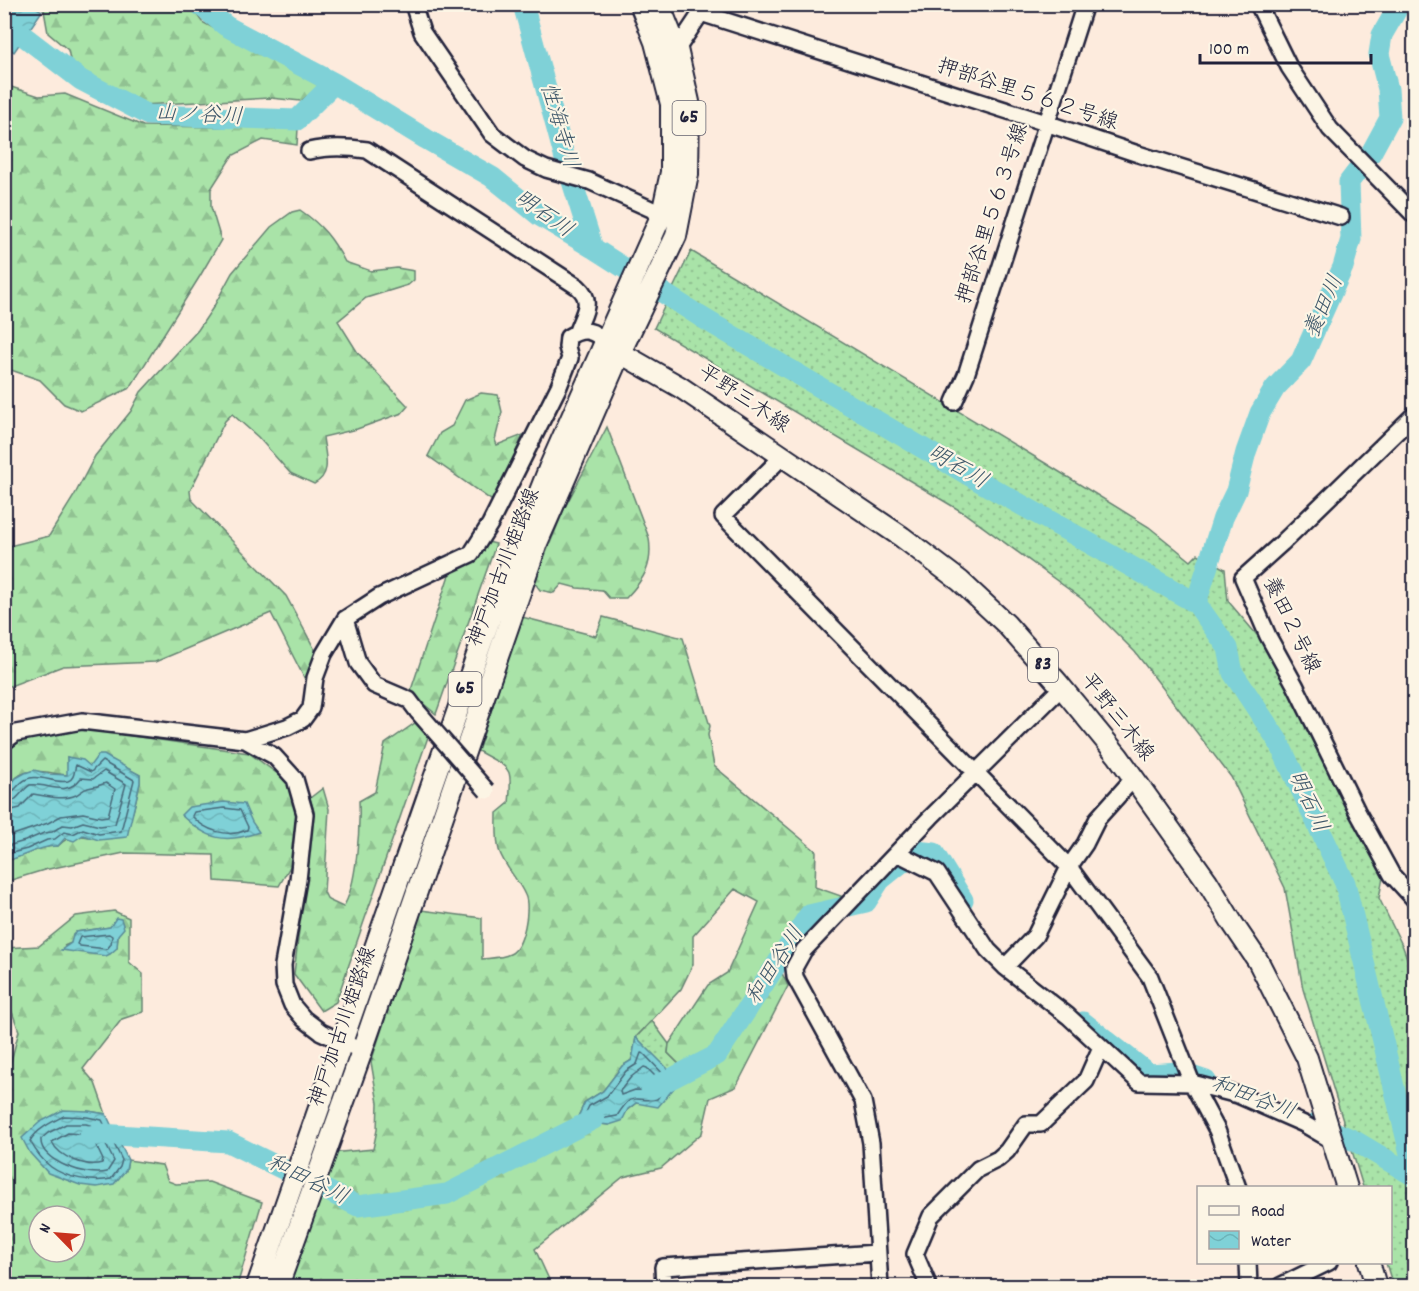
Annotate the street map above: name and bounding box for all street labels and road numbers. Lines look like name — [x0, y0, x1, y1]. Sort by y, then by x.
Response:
street label: 押部谷里５６２号線 — [932, 53, 1122, 139]
road number: 65 — [672, 101, 706, 135]
street label: 押部谷里５６３号線 — [951, 119, 1037, 309]
street label: 平野三木線 — [691, 358, 795, 442]
street label: 神戸加古川姫路線 — [461, 484, 549, 652]
street label: 養田２号線 — [1254, 572, 1326, 680]
road number: 83 — [1028, 648, 1058, 682]
street label: 平野三木線 — [1072, 667, 1160, 769]
road number: 65 — [448, 672, 482, 706]
street label: 神戸加古川姫路線 — [302, 943, 386, 1111]

